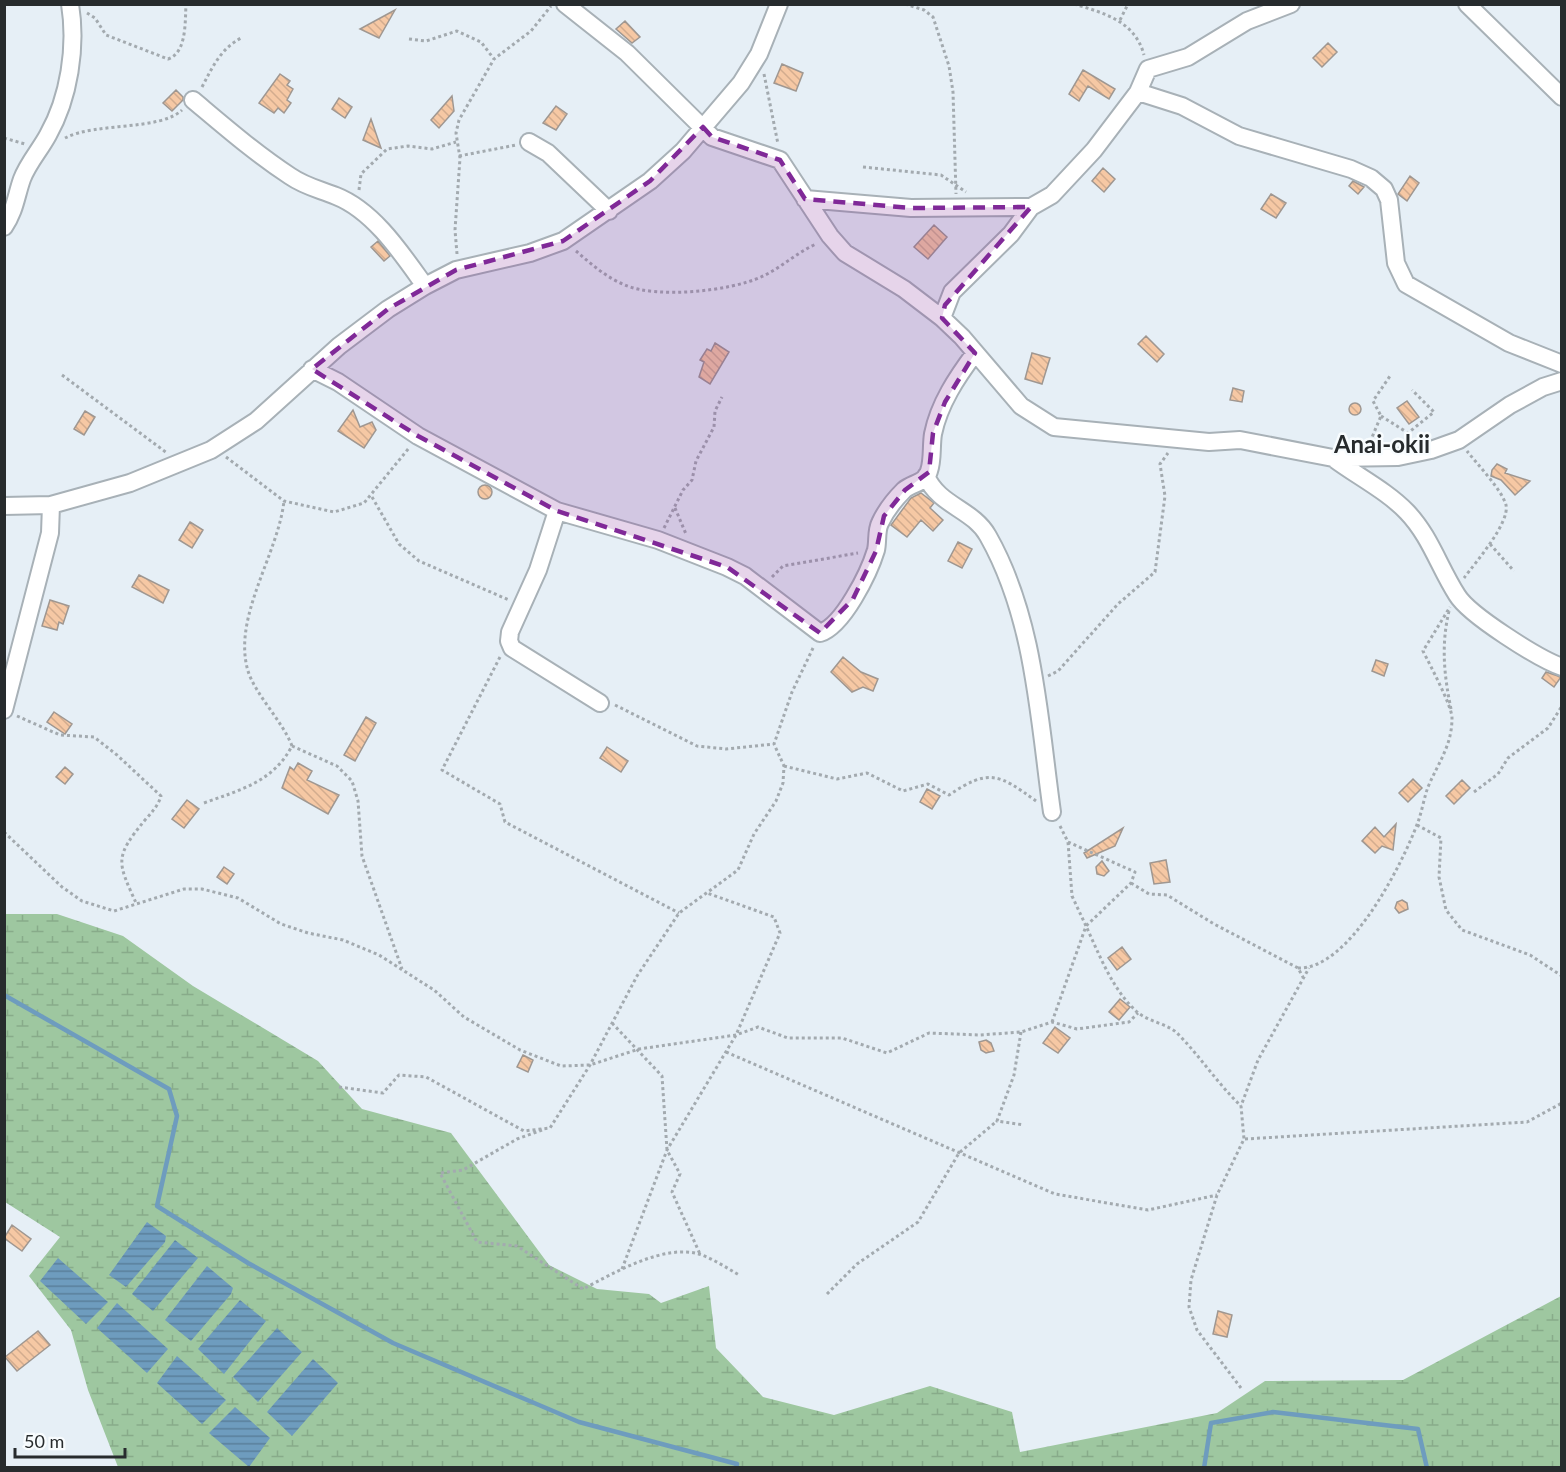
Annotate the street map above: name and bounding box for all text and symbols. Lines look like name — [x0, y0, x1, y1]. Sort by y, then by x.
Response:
district label: Anai-okii — [1333, 429, 1430, 458]
scale bar — [15, 1421, 124, 1459]
text: 50 m — [24, 1430, 64, 1452]

